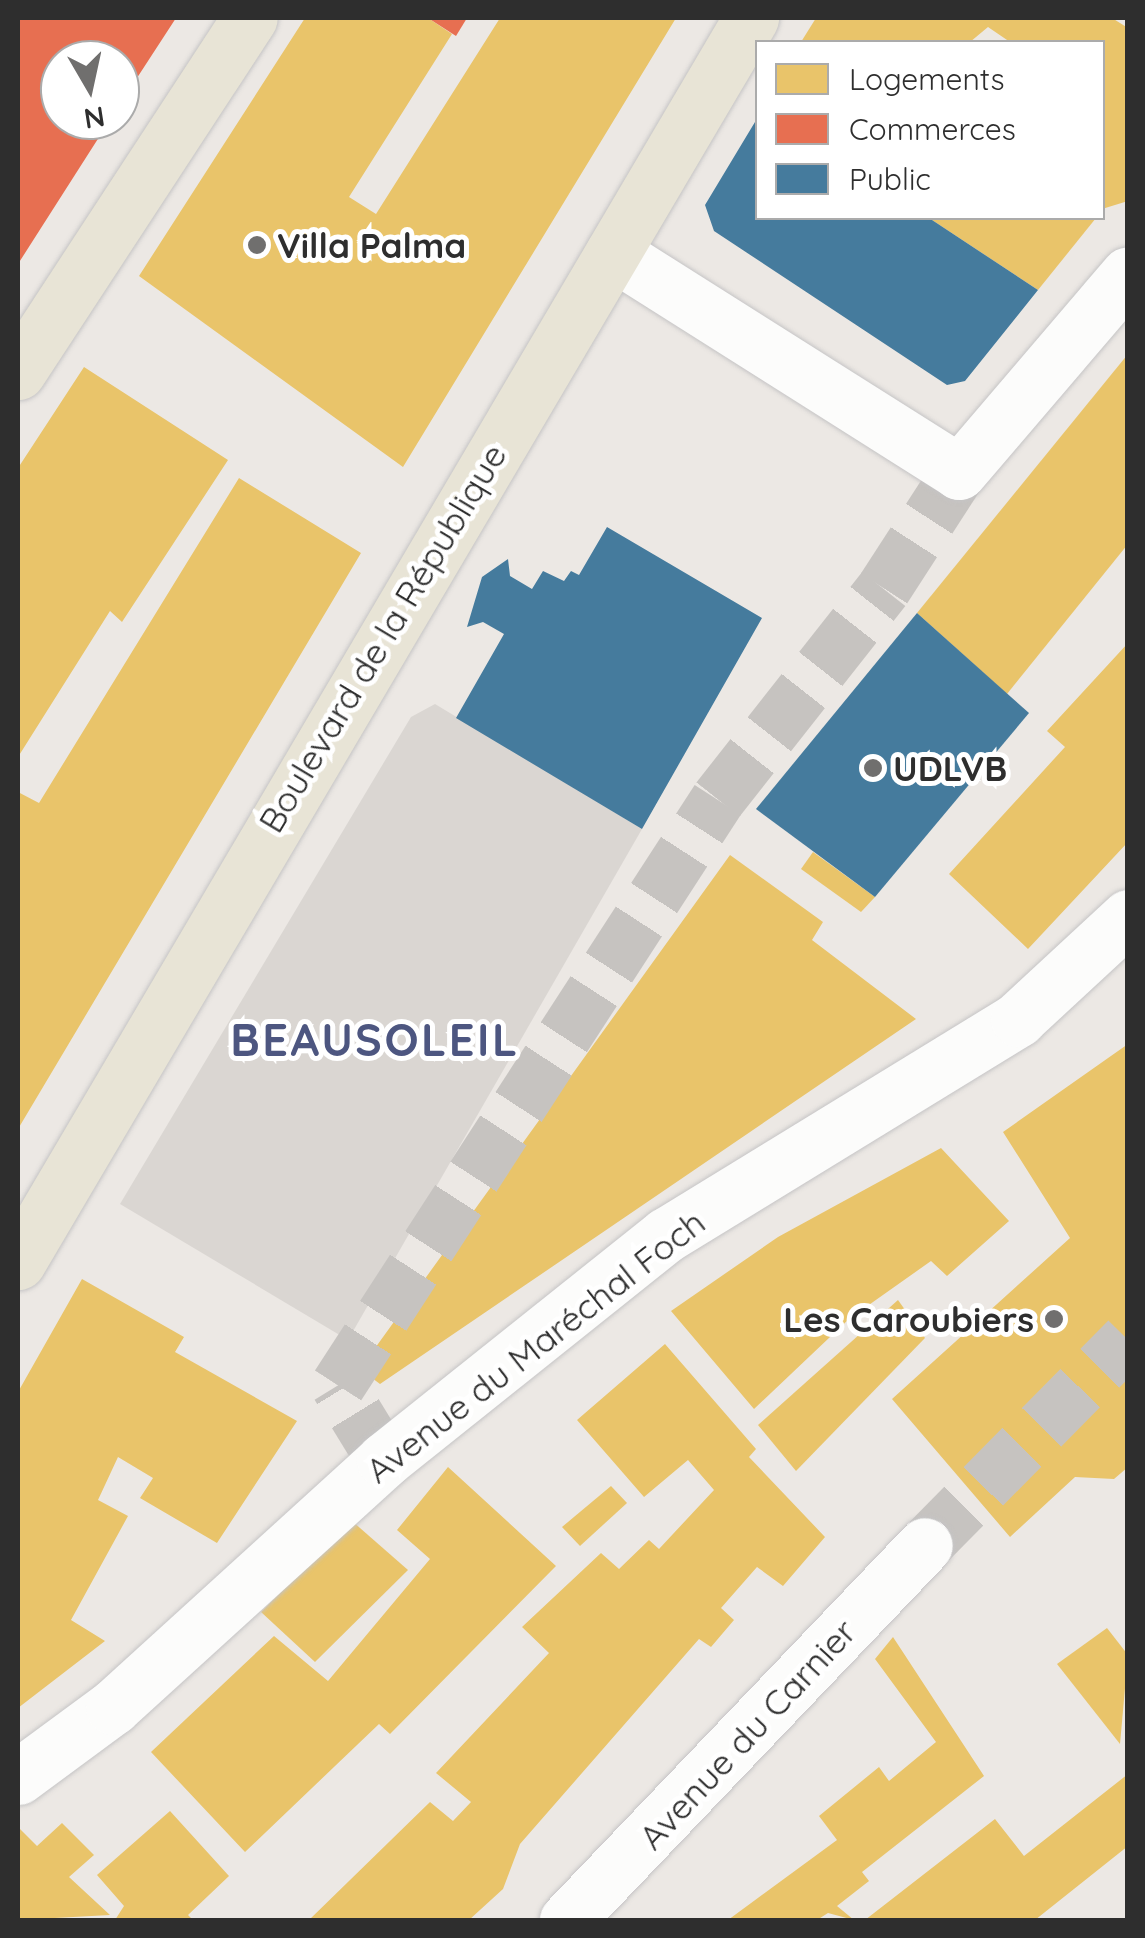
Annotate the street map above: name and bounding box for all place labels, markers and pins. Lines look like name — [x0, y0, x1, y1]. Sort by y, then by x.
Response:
place label: Villa Palma — [277, 224, 466, 266]
marker: Villa Palma — [246, 234, 268, 256]
place label: UDLVB — [893, 747, 1007, 789]
marker: UDLVB — [862, 757, 884, 779]
place label: Les Caroubiers — [783, 1298, 1034, 1340]
marker: Les Caroubiers — [1043, 1308, 1065, 1330]

